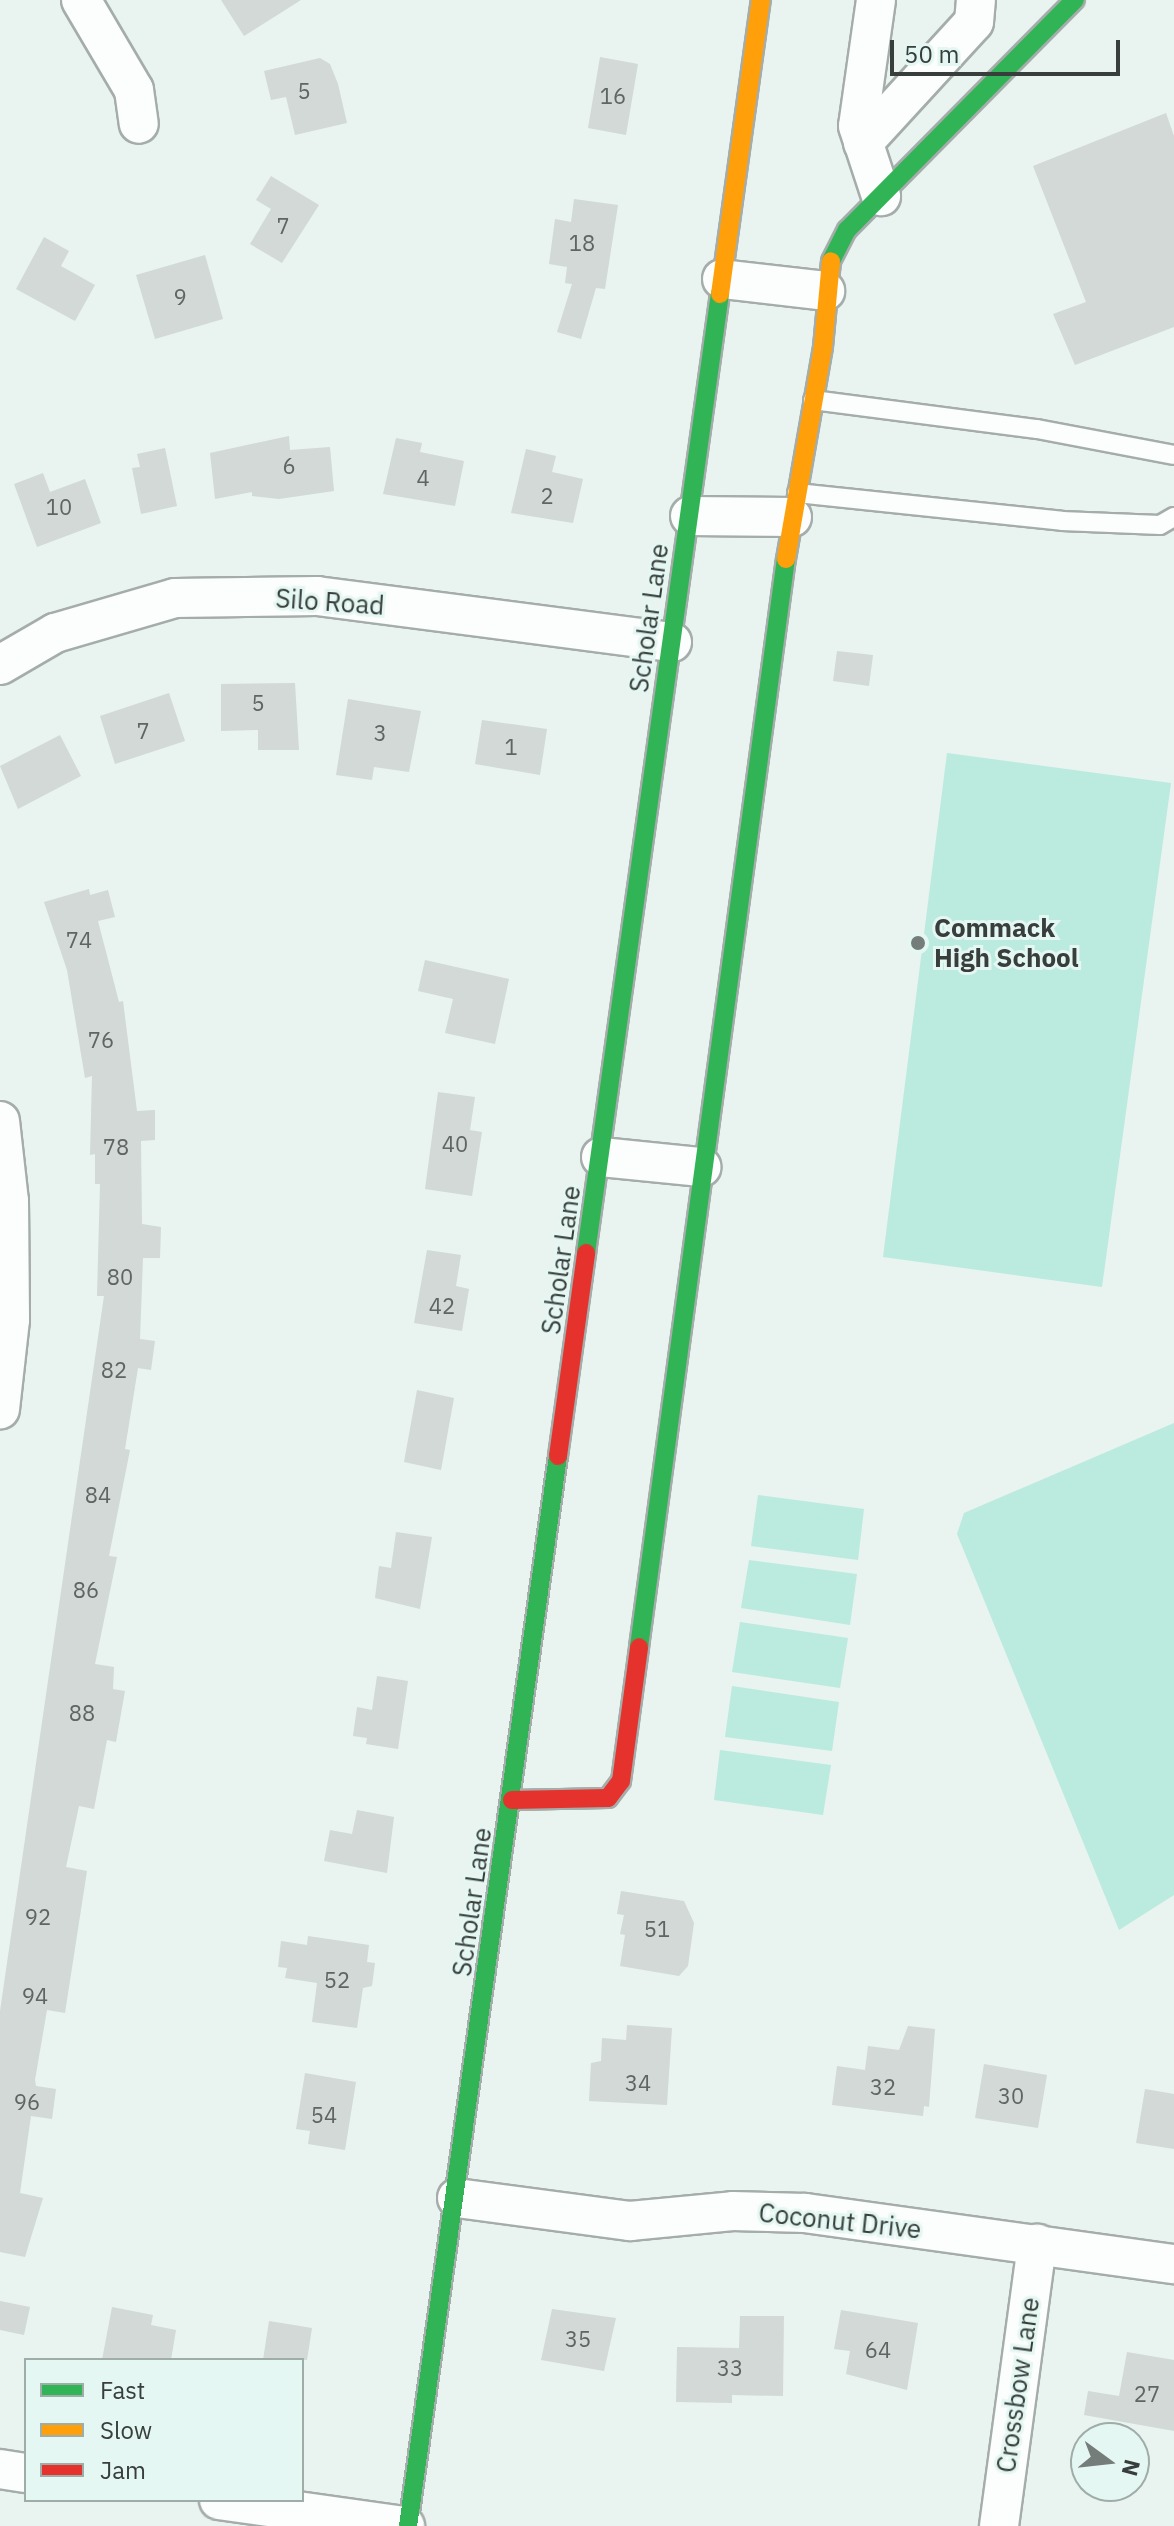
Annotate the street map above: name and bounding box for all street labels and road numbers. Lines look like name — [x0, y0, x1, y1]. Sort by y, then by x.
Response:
street label: Scholar Lane — [623, 542, 675, 694]
street label: Silo Road — [274, 583, 386, 621]
street label: Scholar Lane — [535, 1184, 587, 1336]
street label: Scholar Lane — [446, 1826, 498, 1978]
street label: Coconut Drive — [757, 2197, 923, 2245]
street label: Crossbow Lane — [990, 2295, 1046, 2475]

